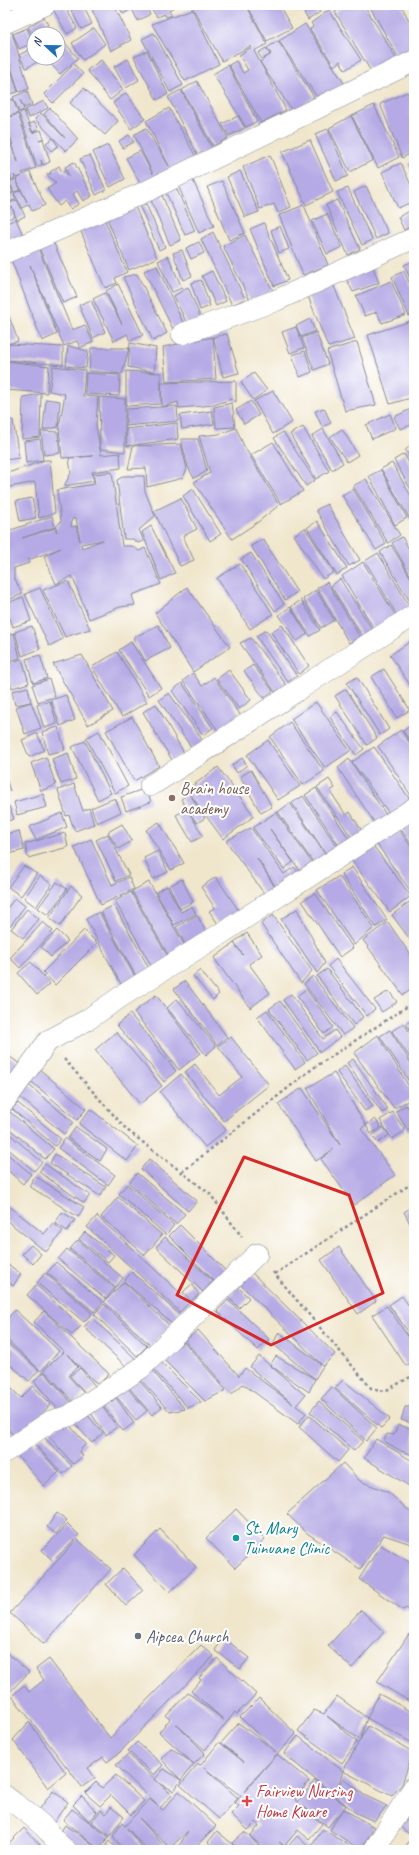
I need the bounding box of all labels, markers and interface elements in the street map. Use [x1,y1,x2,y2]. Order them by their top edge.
north arrow [26,26,66,66]
text: N [29,34,45,48]
place label: Brain house academy [180,778,250,819]
marker: Brain house academy [167,793,177,803]
place label: St. Mary Tuinuane Clinic [244,1518,330,1559]
marker: St. Mary Tuinuane Clinic [231,1533,241,1543]
place label: Aipcea Church [146,1626,229,1647]
marker: Aipcea Church [133,1631,143,1641]
place label: Fairview Nursing Home Kware [256,1781,353,1822]
marker: Fairview Nursing Home Kware [241,1795,253,1807]

